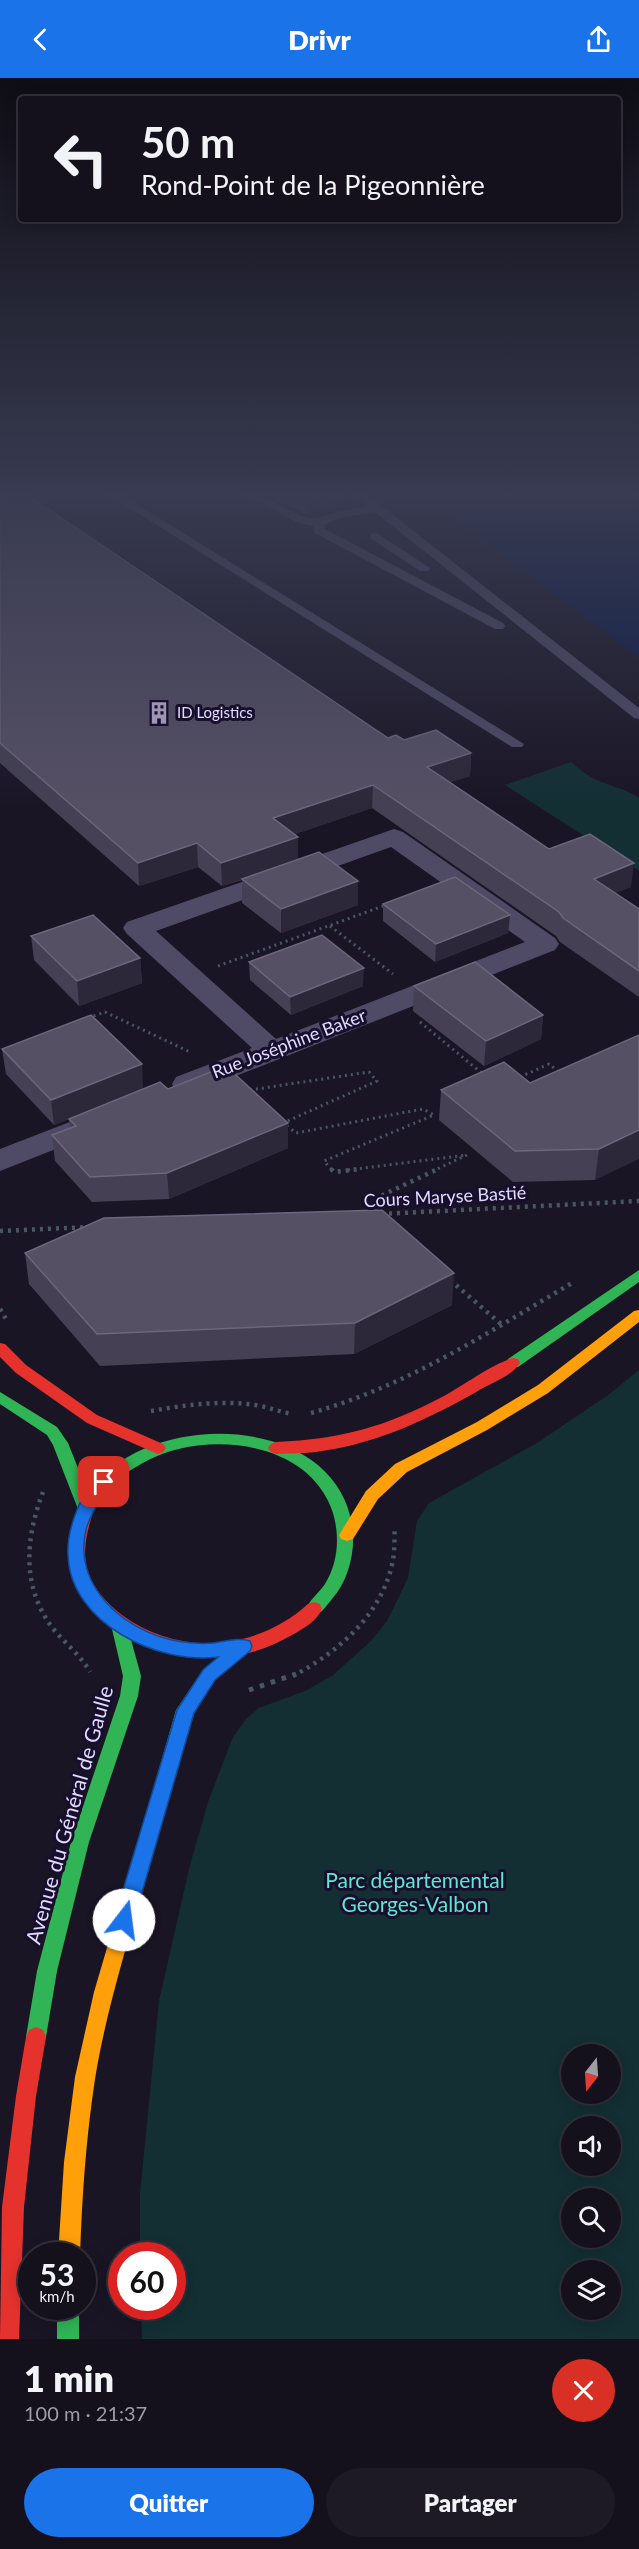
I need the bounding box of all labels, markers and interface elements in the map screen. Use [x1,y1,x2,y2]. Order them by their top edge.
icon: back [24,23,57,56]
text: Drivr [288,23,351,56]
icon: share [582,23,615,56]
text: 50 m [141,117,235,167]
icon: left [42,120,120,198]
text: Rond-Point de la Pigeonnière [141,168,485,201]
building icon: ID Logistics [146,700,172,726]
place label: ID Logistics [177,703,253,721]
street label: Rue Joséphine Baker [209,1003,369,1083]
street label: Cours Maryse Bastié [363,1181,527,1211]
pin [78,1456,129,1507]
icon: arrive [87,1465,120,1498]
street label: Avenue du Général de Gaulle [20,1682,117,1947]
park label: Parc départemental Georges-Valbon [325,1867,505,1916]
position arrow [92,1888,156,1952]
north arrow [561,2044,621,2104]
map controls [561,2044,621,2320]
button: sound [561,2116,621,2176]
button: search [561,2188,621,2248]
speed limit sign: 60 [108,2242,186,2320]
text: 53 [40,2256,74,2292]
button: layers [561,2260,621,2320]
text: km/h [39,2287,75,2305]
text: 1 min [24,2356,114,2400]
button: close [552,2359,615,2422]
text: 100 m · 21:37 [24,2401,147,2425]
button: Quitter [24,2468,314,2537]
button: Partager [326,2468,615,2537]

